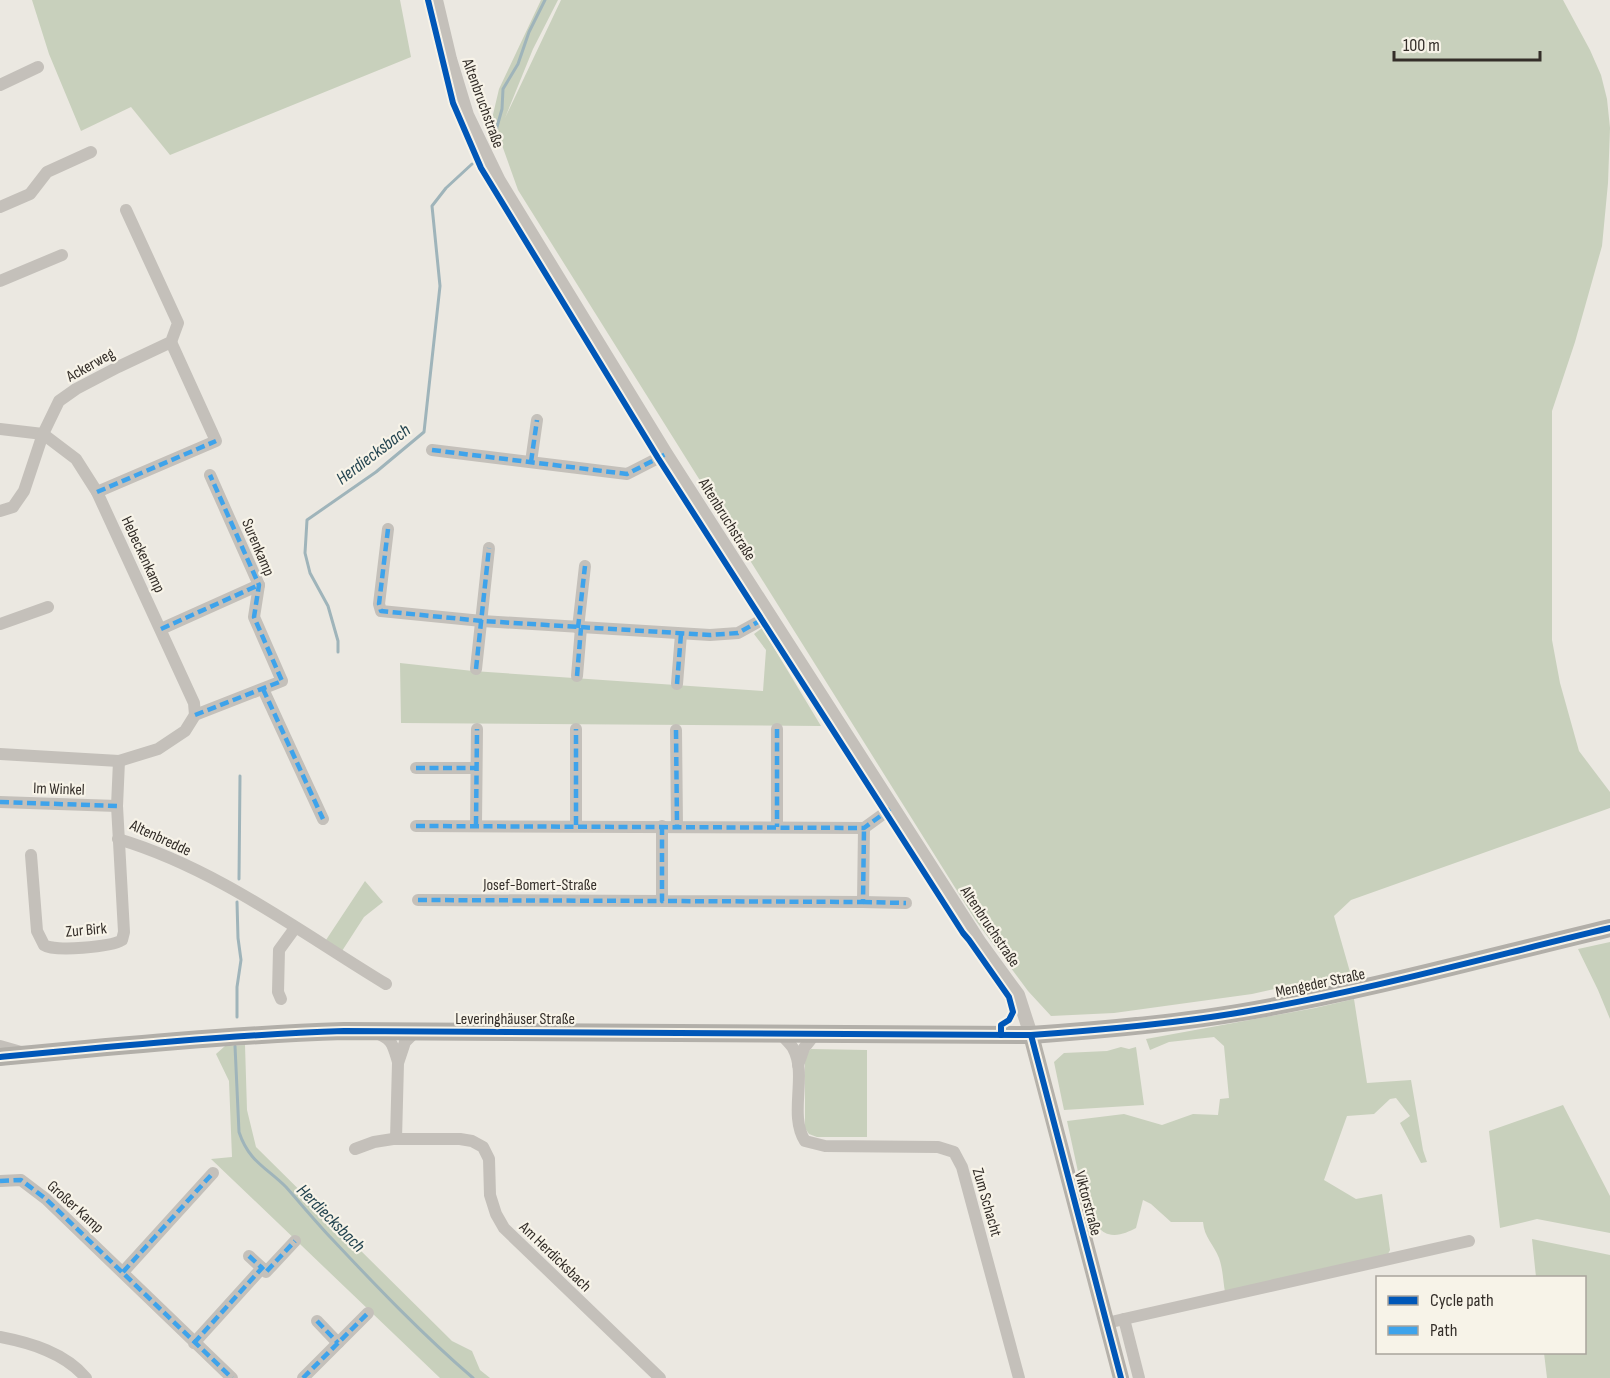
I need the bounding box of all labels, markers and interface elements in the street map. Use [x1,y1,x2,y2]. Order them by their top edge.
scale bar [1394,24,1540,62]
text: 100 m [1403,35,1440,56]
street label: Altenbruchstraße [457,55,508,151]
street label: Ackerweg [62,344,118,387]
water label: Herdiecksbach [332,419,415,489]
street label: Altenbruchstraße [693,474,760,564]
street label: Hebeckenkamp [117,513,169,596]
street label: Surenkamp [237,516,278,579]
street label: Im Winkel [33,779,85,800]
street label: Altenbredde [126,816,194,861]
street label: Josef-Bomert-Straße [482,876,597,895]
street label: Altenbruchstraße [955,882,1024,971]
street label: Zur Birk [65,919,107,942]
street label: Mengeder Straße [1274,965,1367,1002]
street label: Leveringhäuser Straße [455,1010,575,1029]
street label: Zum Schacht [968,1166,1005,1239]
street label: Viktorstraße [1070,1169,1105,1238]
street label: Großer Kamp [43,1177,107,1237]
water label: Herdiecksbach [292,1180,369,1257]
street label: Am Herdicksbach [514,1217,595,1296]
legend [1376,1276,1586,1354]
text: Cycle path [1430,1290,1494,1311]
text: Path [1430,1320,1458,1341]

